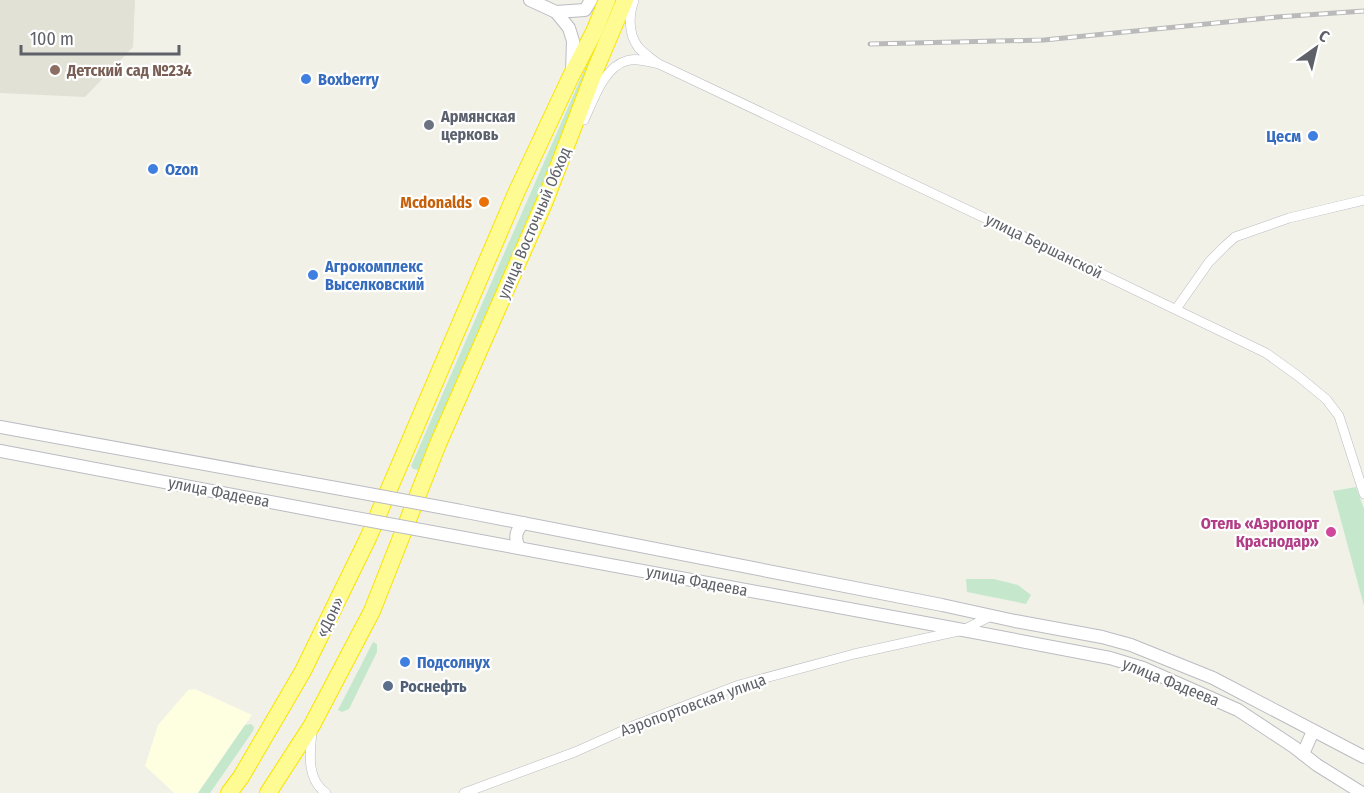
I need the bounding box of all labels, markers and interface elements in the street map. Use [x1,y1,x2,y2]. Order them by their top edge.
scale bar [21,18,178,56]
north arrow [1286,18,1346,78]
text: С [1315,26,1333,47]
text: 100 m [30,28,74,50]
place label: Детский сад №234 [66,61,192,80]
marker: Детский сад №234 [48,63,62,77]
place label: Boxberry [318,70,379,89]
marker: Boxberry [299,72,313,86]
place label: Армянская церковь [440,107,516,144]
marker: Армянская церковь [422,118,436,132]
place label: Цесм [1266,127,1301,146]
marker: Цесм [1306,129,1320,143]
street label: улица Восточный Обход [493,144,575,302]
place label: Ozon [165,160,198,179]
marker: Ozon [146,162,160,176]
place label: Mcdonalds [400,193,472,212]
marker: Mcdonalds [477,195,491,209]
street label: улица Бершанской [982,209,1106,283]
place label: Агрокомплекс Выселковский [324,257,424,294]
marker: Агрокомплекс Выселковский [306,268,320,282]
street label: улица Фадеева [167,473,271,511]
place label: Отель «Аэропорт Краснодар» [1201,514,1319,551]
marker: Отель «Аэропорт Краснодар» [1324,525,1338,539]
street label: улица Фадеева [645,562,749,600]
street label: «Дон» [312,594,348,640]
place label: Подсолнух [417,653,490,672]
street label: улица Фадеева [1120,654,1222,710]
marker: Подсолнух [398,655,412,669]
street label: Аэропортовская улица [618,670,769,740]
place label: Роснефть [400,677,467,696]
marker: Роснефть [381,679,395,693]

